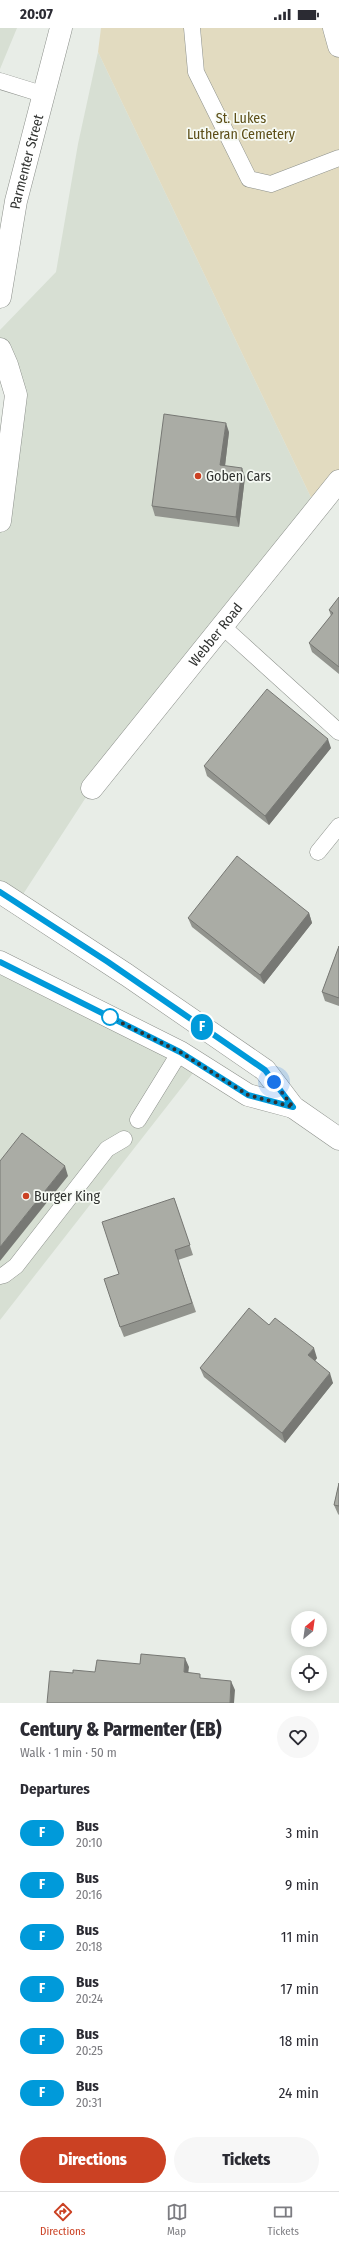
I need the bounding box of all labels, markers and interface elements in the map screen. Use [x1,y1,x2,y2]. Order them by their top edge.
text: 20:07 [20,5,53,23]
park label: St. Lukes Lutheran Cemetery [187,110,296,143]
street label: Parmenter Street [7,112,47,210]
place label: Goben Cars [206,468,271,485]
marker: Goben Cars [193,471,203,481]
street label: Webber Road [185,600,246,670]
unlabelled marker [101,1008,119,1026]
line badge: F [189,1014,215,1040]
text: F [199,1018,205,1035]
your location [264,1072,284,1092]
place label: Burger King [34,1188,100,1205]
marker: Burger King [21,1191,31,1201]
north arrow [291,1611,327,1647]
map controls [291,1611,327,1691]
button: locate [291,1655,327,1691]
button: heart [277,1716,319,1758]
text: Century & Parmenter (EB) [20,1718,221,1741]
text: Walk · 1 min · 50 m [20,1745,117,1760]
text: Departures [20,1780,90,1798]
text: Bus [76,1817,99,1835]
text: F [39,1824,45,1841]
text: 3 min [285,1824,319,1842]
text: 20:10 [76,1835,103,1850]
text: Bus [76,1869,99,1887]
text: F [39,1876,45,1893]
text: 9 min [285,1876,319,1894]
text: 20:16 [76,1887,102,1902]
text: Bus [76,1921,99,1939]
text: F [39,1928,45,1945]
text: 11 min [281,1928,319,1946]
text: 20:18 [76,1939,102,1954]
text: Bus [76,1973,99,1991]
text: F [39,1980,45,1997]
text: 17 min [280,1980,319,1998]
text: 20:24 [76,1991,103,2006]
text: Bus [76,2025,99,2043]
text: F [39,2032,45,2049]
text: 18 min [279,2032,319,2050]
text: 20:25 [76,2043,103,2058]
text: Bus [76,2077,99,2095]
text: F [39,2084,45,2101]
text: 24 min [279,2084,319,2102]
text: 20:31 [76,2095,102,2110]
button: Directions [20,2137,166,2183]
button: Tickets [174,2137,319,2183]
tab: Directions [40,2201,86,2238]
tab: Map [166,2201,188,2238]
tab: Tickets [268,2201,299,2238]

